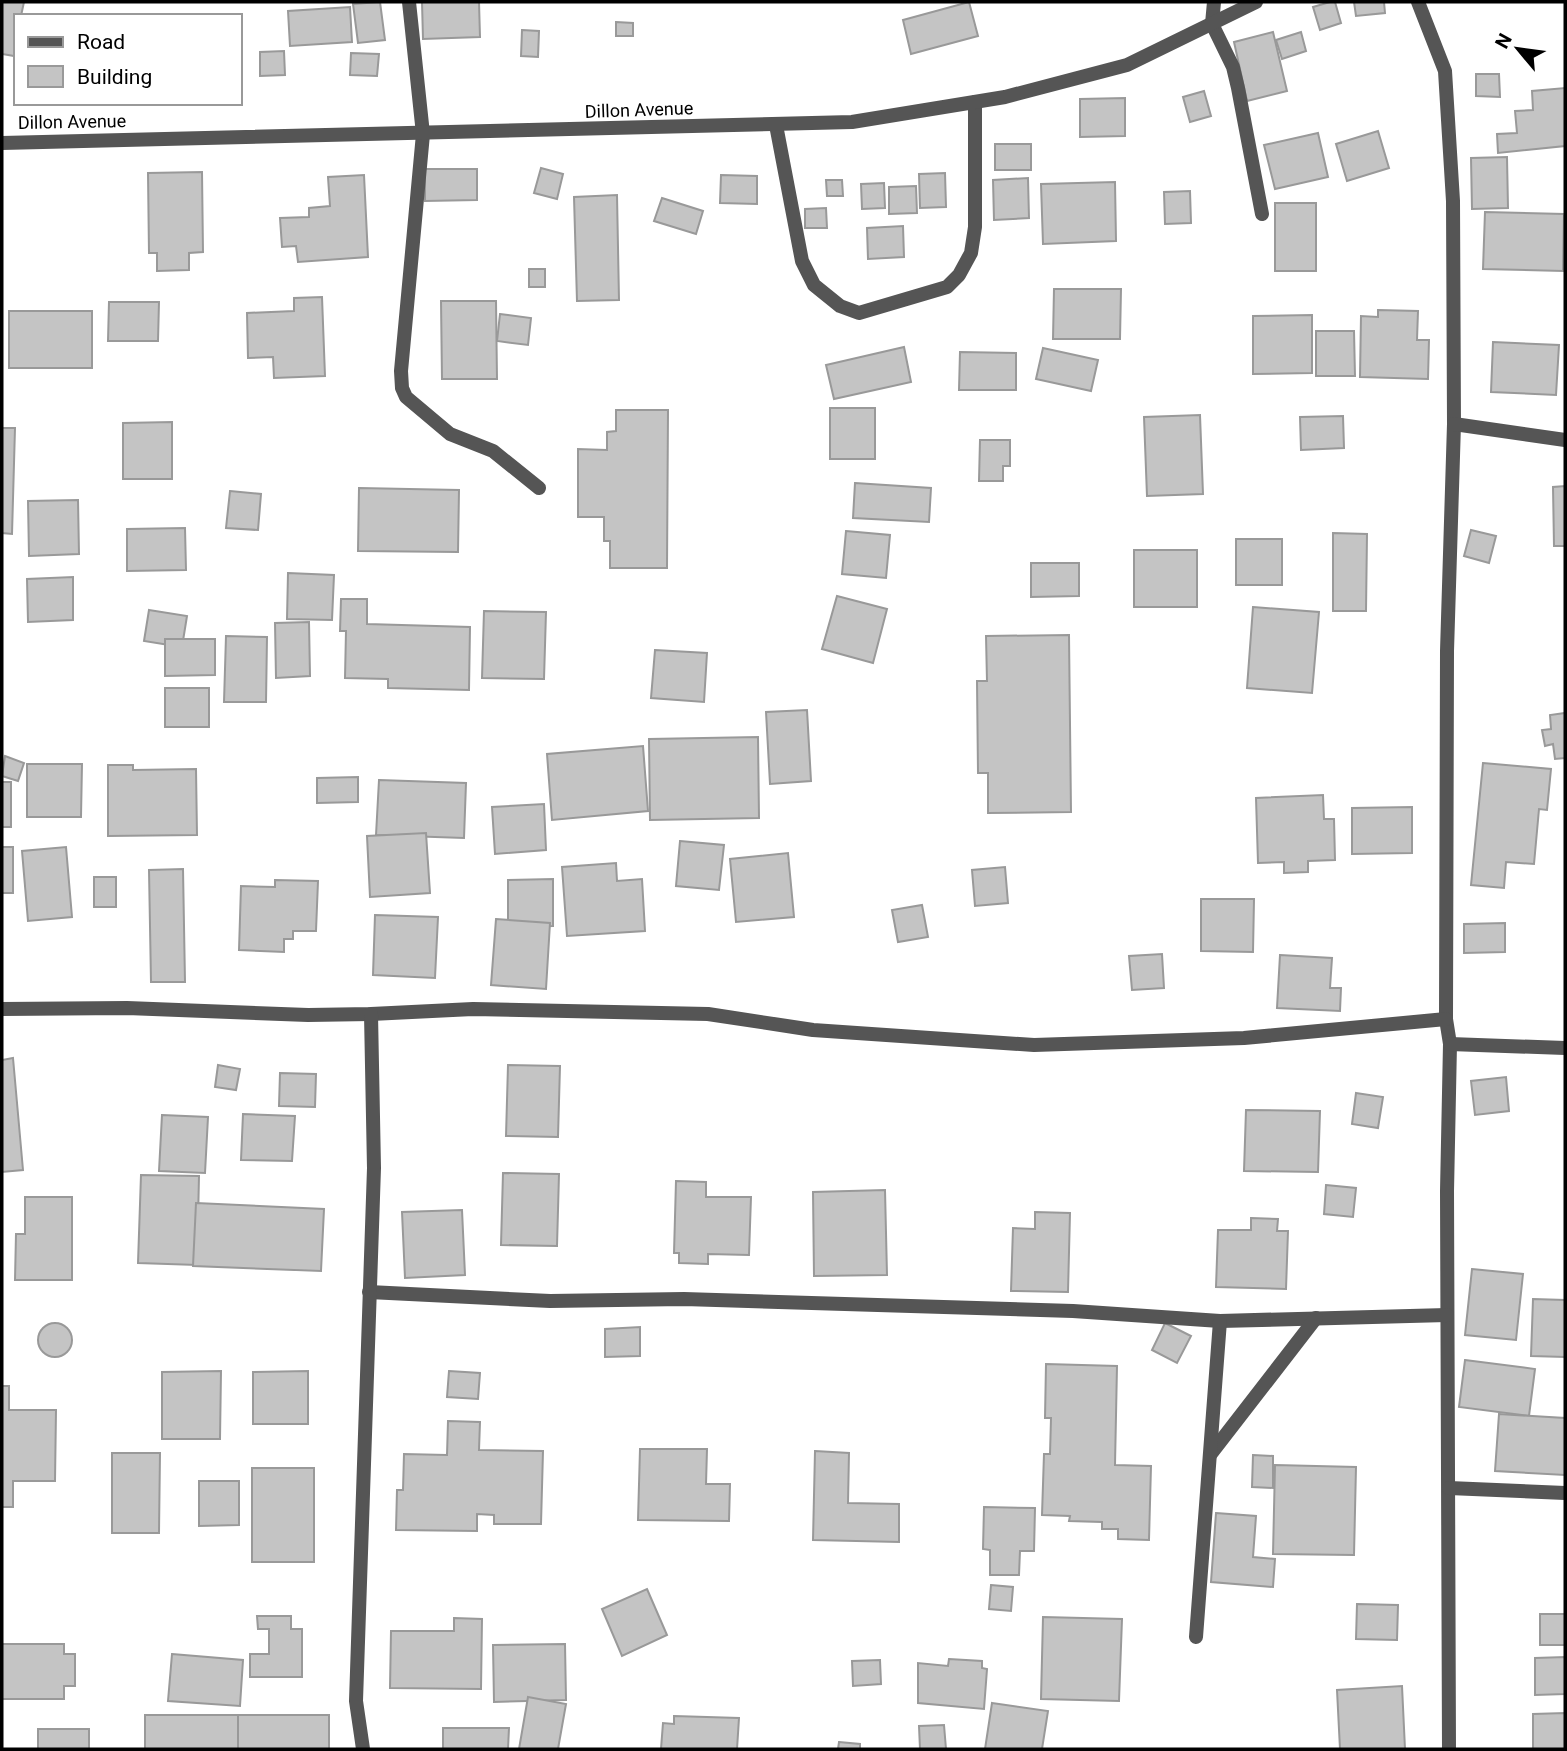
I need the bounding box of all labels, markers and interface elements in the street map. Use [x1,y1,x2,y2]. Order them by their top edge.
legend [14,14,242,105]
north arrow [1483,14,1553,84]
text: Road [77,30,125,54]
text: N [1490,30,1517,52]
text: Building [77,65,152,89]
street label: Dillon Avenue [584,97,694,122]
street label: Dillon Avenue [18,110,126,133]

